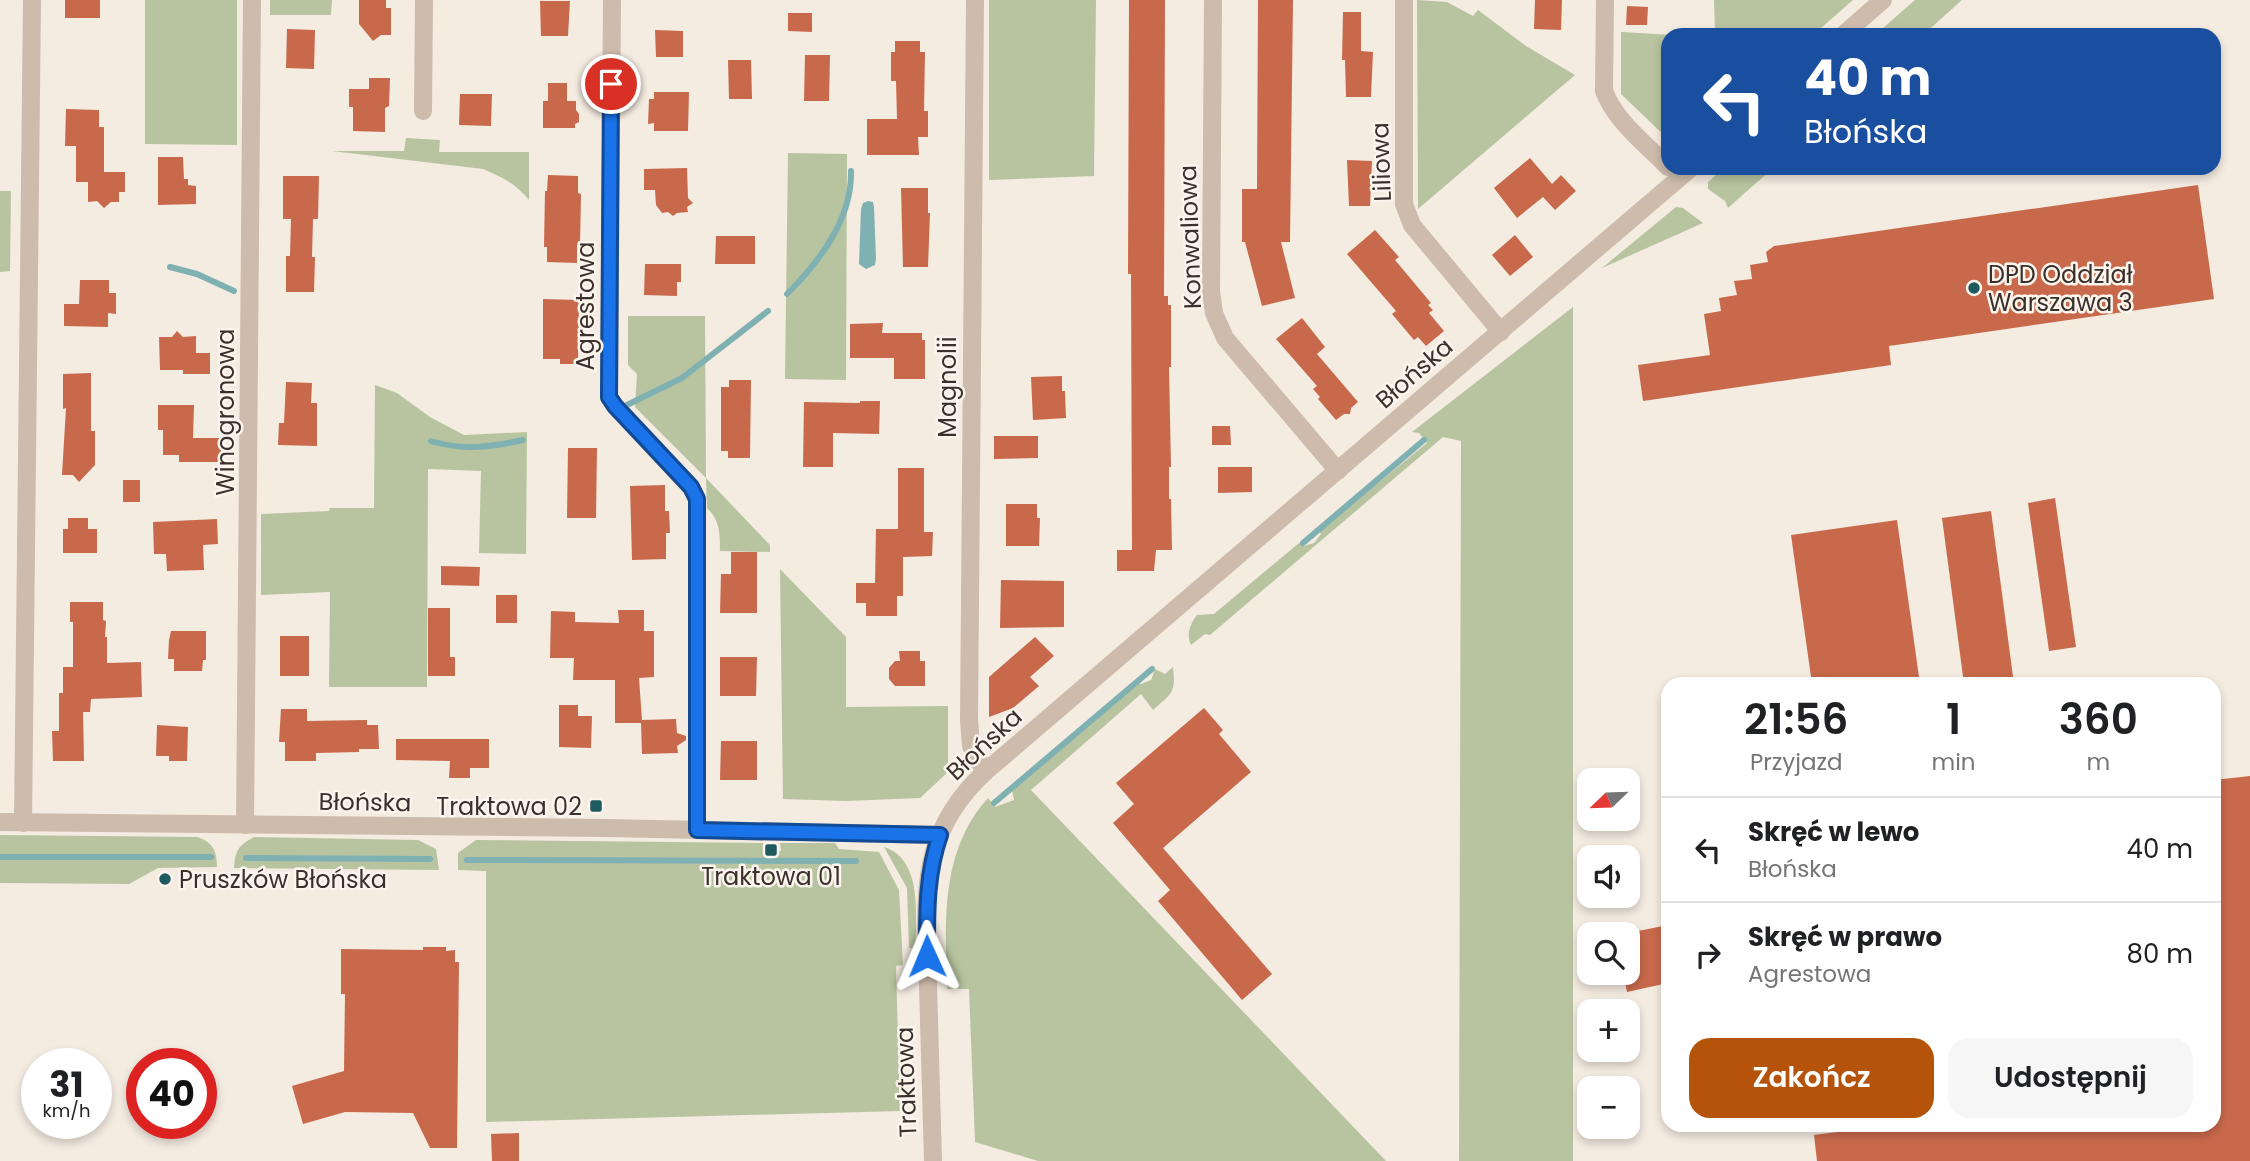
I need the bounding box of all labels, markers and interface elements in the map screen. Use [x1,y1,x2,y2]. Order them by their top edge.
text: 40 m [1804,44,1931,112]
pin [581,54,641,114]
icon: left [1689,56,1780,147]
icon: arrive [592,65,630,103]
text: Błońska [1804,109,1927,154]
street label: Liliowa [1363,122,1399,202]
street label: Konwaliowa [1171,164,1209,310]
street label: Agrestowa [569,242,602,370]
place label: DPD Oddział Warszawa 3 [1988,258,2133,319]
marker: DPD Oddział Warszawa 3 [1966,280,1982,296]
street label: Winogronowa [209,328,242,496]
street label: Błońska [1368,330,1460,416]
street label: Magnolii [931,336,964,438]
text: 21:56 [1744,690,1848,749]
text: 1 [1946,690,1961,749]
text: 360 [2059,690,2138,749]
street label: Błońska [939,700,1029,788]
text: Przyjazd [1750,746,1843,778]
text: min [1932,746,1976,778]
text: m [2086,746,2110,778]
north arrow [1577,768,1640,831]
map controls [1577,768,1640,1139]
street label: Błońska [318,785,412,819]
place label: Traktowa 02 [436,790,582,823]
marker: Traktowa 02 [588,798,604,814]
text: Skręć w lewo [1748,814,1919,850]
icon: left [1689,831,1727,869]
text: 40 m [2127,831,2193,867]
marker: Traktowa 01 [763,842,779,858]
button: sound [1577,845,1640,908]
text: Błońska [1748,853,1837,885]
place label: Traktowa 01 [701,860,841,893]
place label: Pruszków Błońska [179,863,387,896]
marker: Pruszków Błońska [157,871,173,887]
position arrow [890,919,964,993]
text: Skręć w prawo [1748,919,1942,955]
button: search [1577,922,1640,985]
icon: right [1689,936,1727,974]
text: 80 m [2127,936,2193,972]
text: Agrestowa [1748,958,1871,990]
button: + [1577,999,1640,1062]
street label: Traktowa [888,1026,924,1138]
button: Zakończ [1689,1038,1934,1118]
button: Udostępnij [1948,1038,2193,1118]
speed limit sign: 40 [126,1048,217,1139]
text: 31 [49,1060,84,1109]
button: − [1577,1076,1640,1139]
text: km/h [43,1098,90,1123]

